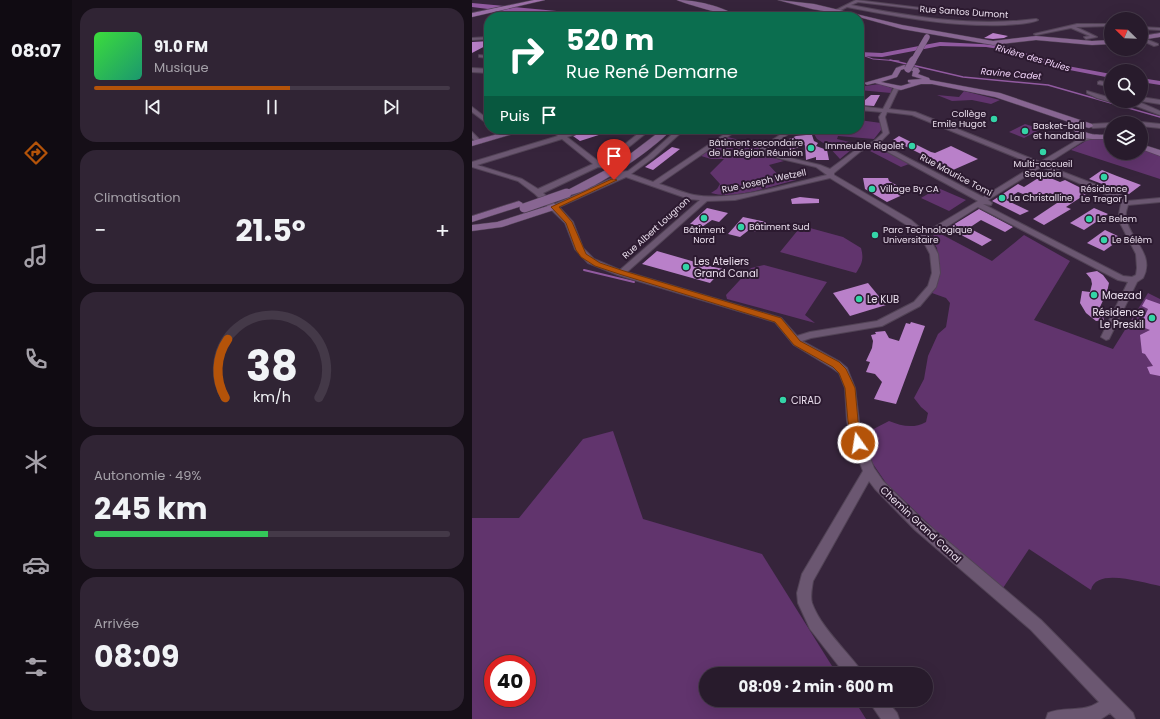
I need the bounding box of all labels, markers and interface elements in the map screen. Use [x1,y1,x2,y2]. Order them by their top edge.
street label: Rue Santos Dumont [919,3,1009,21]
north arrow [1104,12,1148,56]
map controls [1104,12,1148,160]
text: 520 m [566,21,654,60]
icon: right [500,28,552,80]
text: 91.0 FM [154,36,208,57]
text: 08:07 [11,38,61,63]
water label: Rivière des Pluies [994,42,1072,74]
text: Musique [154,58,209,77]
text: Rue René Demarne [566,59,738,84]
button: search [1104,64,1148,108]
water label: Ravine Cadet [980,65,1043,83]
icon: previous [142,96,164,118]
icon: pause [261,96,283,118]
icon: next [380,96,402,118]
icon: arrive [538,104,560,126]
text: Puis [500,105,530,126]
place label: Collège Emile Hugot [933,108,986,130]
marker: Collège Emile Hugot [989,114,999,124]
button: layers [1104,116,1148,160]
place label: Basket-ball et handball [1033,120,1085,142]
marker: Basket-ball et handball [1020,126,1030,136]
place label: Bâtiment secondaire de la Région Réunion [709,137,803,159]
icon: directions [22,139,50,167]
pin [597,139,631,180]
place label: Immeuble Rigolet [825,140,904,152]
marker: Immeuble Rigolet [907,141,917,151]
marker: Bâtiment secondaire de la Région Réunion [806,143,816,153]
icon: arrive [603,145,625,167]
marker: Multi-accueil Sequoia [1038,147,1048,157]
street label: Rue Maurice Tomi [918,151,994,199]
place label: Multi-accueil Sequoia [1014,158,1072,180]
street label: Rue Joseph Wetzell [721,166,807,196]
marker: Résidence Le Tregor 1 [1099,172,1109,182]
place label: Village By CA [880,183,939,195]
place label: Résidence Le Tregor 1 [1081,183,1128,205]
marker: Village By CA [867,184,877,194]
text: Climatisation [94,188,181,207]
place label: La Christalline [1010,192,1073,204]
marker: La Christalline [997,193,1007,203]
street label: Rue Albert Lougnon [620,194,693,262]
text: 21.5° [235,209,306,252]
marker: Bâtiment Nord [699,213,709,223]
place label: Le Belem [1097,213,1137,225]
marker: Le Belem [1084,214,1094,224]
text: − [94,215,106,246]
text: + [435,215,450,246]
place label: Bâtiment Sud [749,221,810,233]
marker: Bâtiment Sud [736,222,746,232]
place label: Bâtiment Nord [684,224,724,246]
place label: Parc Technologique Universitaire [883,224,973,246]
marker: Parc Technologique Universitaire [870,230,880,240]
place label: Le Bélèm [1112,234,1152,246]
marker: Le Bélèm [1099,235,1109,245]
icon: music [22,242,50,270]
place label: Les Ateliers Grand Canal [694,254,758,281]
marker: Les Ateliers Grand Canal [681,262,691,272]
place label: Maezad [1102,288,1142,303]
marker: Maezad [1089,290,1099,300]
place label: Le KUB [867,292,899,307]
marker: Le KUB [854,294,864,304]
place label: Résidence Le Preskil [1092,305,1144,332]
marker: Résidence Le Preskil [1147,313,1157,323]
text: 38 [246,336,298,395]
icon: phone [22,345,50,373]
text: km/h [253,386,291,406]
place label: CIRAD [791,393,821,408]
marker: CIRAD [778,395,788,405]
position arrow [837,422,879,464]
icon: climate [22,448,50,476]
text: Autonomie · 49% [94,466,201,485]
street label: Chemin Grand Canal [877,483,965,566]
text: 245 km [94,487,208,530]
icon: car [22,551,50,579]
text: Arrivée [94,614,139,633]
text: 08:09 [94,635,180,678]
icon: filters [22,653,50,681]
speed limit sign: 40 [484,655,536,707]
text: 08:09 · 2 min · 600 m [739,676,893,697]

